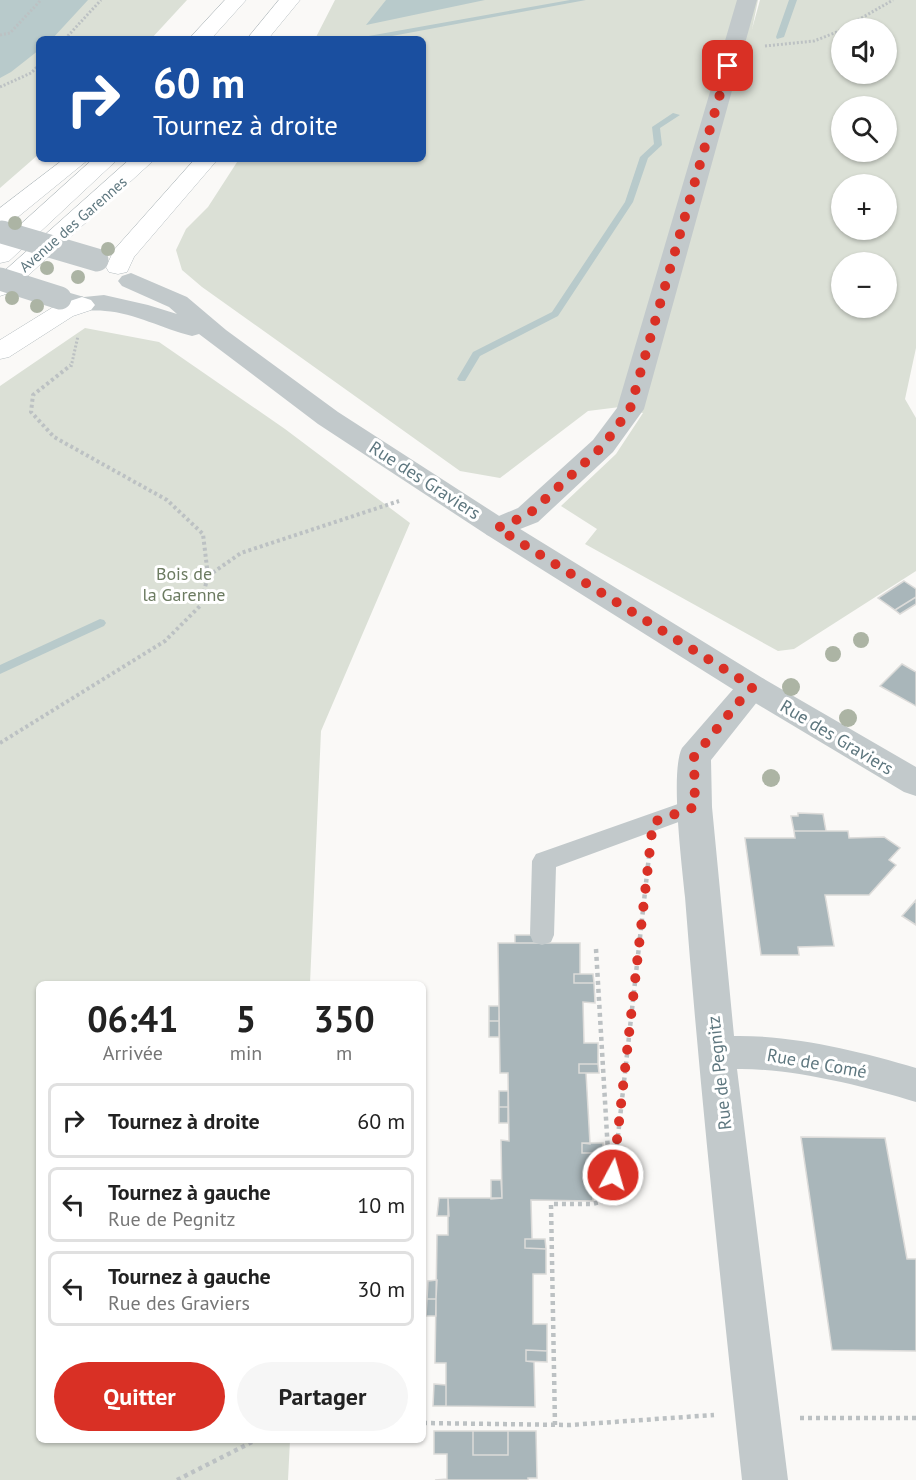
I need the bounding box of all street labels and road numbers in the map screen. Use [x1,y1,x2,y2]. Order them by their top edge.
street label: Avenue des Garennes [15,172,131,276]
street label: Rue des Graviers [365,436,485,524]
street label: Rue des Graviers [776,694,898,780]
street label: Rue de Pegnitz [702,1015,736,1131]
street label: Rue de Comé [765,1043,869,1083]

